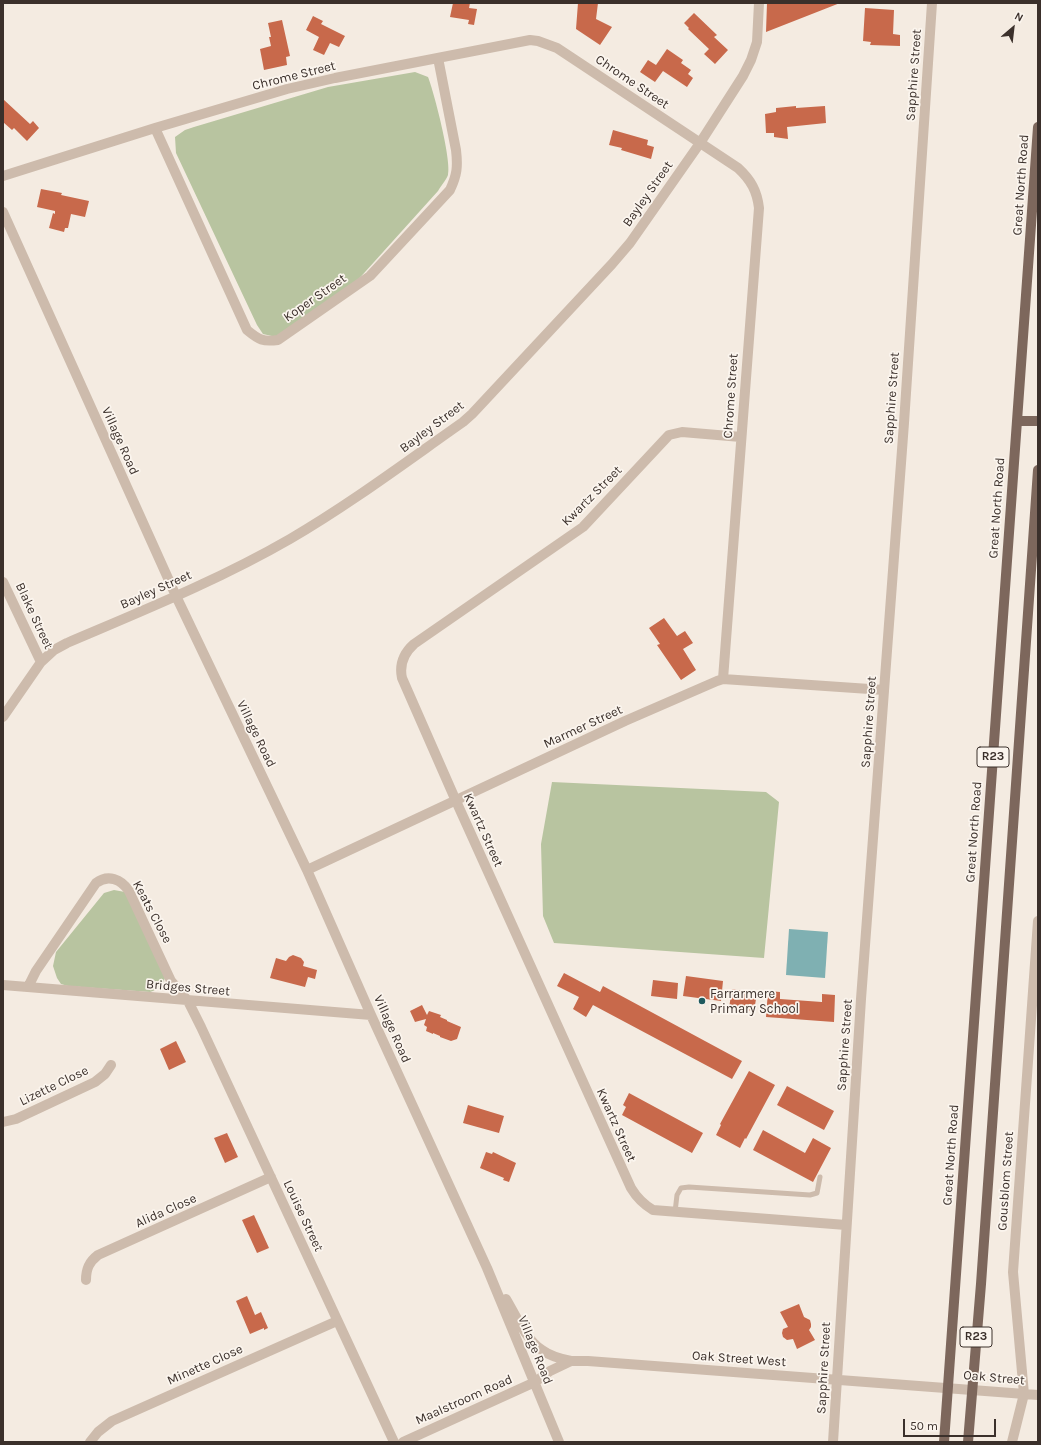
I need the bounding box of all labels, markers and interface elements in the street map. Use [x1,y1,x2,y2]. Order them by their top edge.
north arrow [993,8,1033,48]
text: N [1012,9,1025,25]
street label: Sapphire Street [903,29,925,121]
street label: Chrome Street [592,52,672,112]
street label: Chrome Street [251,58,337,94]
street label: Great North Road [1010,134,1032,236]
street label: Bayley Street [620,158,676,230]
street label: Koper Street [281,271,349,325]
street label: Sapphire Street [881,352,903,444]
street label: Chrome Street [720,353,742,439]
street label: Bayley Street [397,398,467,456]
street label: Village Road [98,405,142,477]
street label: Great North Road [986,457,1008,559]
street label: Kwartz Street [559,463,625,529]
street label: Bayley Street [118,567,194,613]
street label: Blake Street [12,580,56,652]
street label: Sapphire Street [858,676,880,768]
street label: Village Road [233,698,279,770]
street label: Marmer Street [541,702,625,752]
road number: R23 [977,747,1009,767]
street label: Great North Road [963,781,985,883]
street label: Kwartz Street [460,791,506,869]
street label: Keats Close [129,878,175,946]
street label: Bridges Street [145,977,231,999]
place label: Farrarmere Primary School [710,986,799,1017]
street label: Village Road [370,993,414,1065]
marker: Farrarmere Primary School [697,996,707,1006]
street label: Sapphire Street [834,999,856,1091]
street label: Lizette Close [17,1063,91,1109]
street label: Kwartz Street [593,1086,639,1164]
street label: Great North Road [940,1104,962,1206]
street label: Gousblom Street [995,1131,1017,1231]
street label: Louise Street [280,1178,326,1254]
street label: Alida Close [133,1191,199,1231]
street label: Village Road [514,1313,556,1387]
street label: Sapphire Street [814,1322,834,1414]
road number: R23 [960,1327,992,1347]
street label: Minette Close [165,1341,245,1389]
street label: Oak Street West [691,1348,787,1370]
street label: Oak Street [963,1368,1025,1388]
street label: Maalstroom Road [413,1372,515,1428]
scale bar [905,1411,998,1437]
text: 50 m [910,1419,938,1433]

